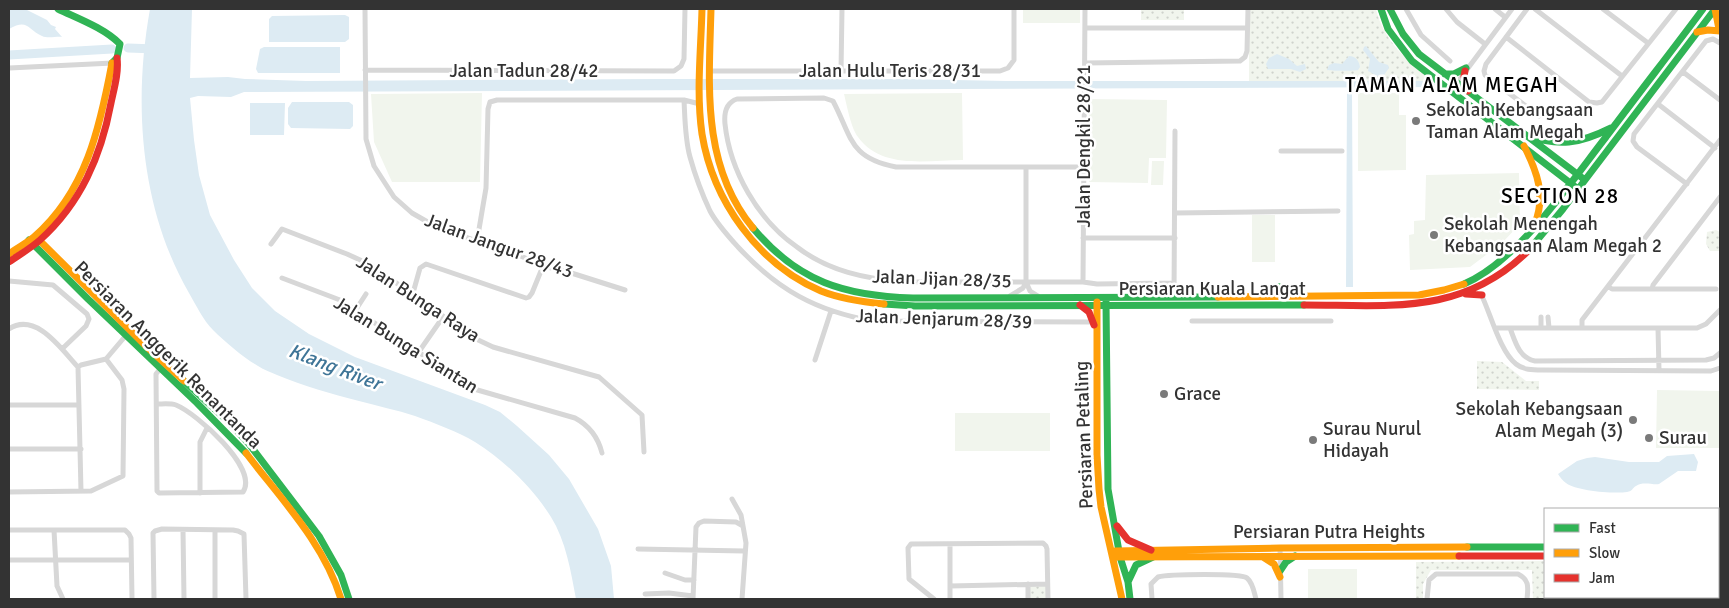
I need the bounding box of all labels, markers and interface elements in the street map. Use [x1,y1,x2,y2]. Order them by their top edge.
street label: Jalan Tadun 28/42 [449,59,599,83]
street label: Jalan Hulu Teris 28/31 [799,59,981,83]
street label: Jalan Dengkil 28/21 [1072,64,1096,228]
district label: TAMAN ALAM MEGAH [1345,72,1559,98]
place label: Sekolah Kebangsaan Taman Alam Megah [1426,98,1593,144]
marker: Sekolah Kebangsaan Taman Alam Megah [1410,115,1422,127]
district label: SECTION 28 [1501,183,1619,209]
street label: Jalan Jangur 28/43 [422,208,576,284]
place label: Sekolah Menengah Kebangsaan Alam Megah 2 [1444,212,1662,258]
marker: Sekolah Menengah Kebangsaan Alam Megah 2 [1428,229,1440,241]
street label: Jalan Bunga Raya [352,250,484,348]
street label: Persiaran Anggerik Renantanda [69,256,267,454]
street label: Jalan Jijan 28/35 [872,265,1012,293]
street label: Persiaran Kuala Langat [1118,277,1306,301]
street label: Jalan Bunga Siantan [329,291,483,399]
street label: Jalan Jenjarum 28/39 [855,304,1033,334]
water label: Klang River [285,338,387,397]
street label: Persiaran Petaling [1069,361,1099,509]
place label: Grace [1174,382,1221,406]
marker: Grace [1158,388,1170,400]
place label: Sekolah Kebangsaan Alam Megah (3) [1456,397,1623,443]
marker: Sekolah Kebangsaan Alam Megah (3) [1627,414,1639,426]
place label: Surau Nurul Hidayah [1323,417,1421,463]
place label: Surau [1659,426,1707,450]
marker: Surau [1643,432,1655,444]
marker: Surau Nurul Hidayah [1307,434,1319,446]
legend [1544,508,1719,598]
text: Fast [1589,519,1616,537]
street label: Persiaran Putra Heights [1233,520,1425,544]
text: Slow [1589,544,1620,562]
text: Jam [1589,569,1615,587]

